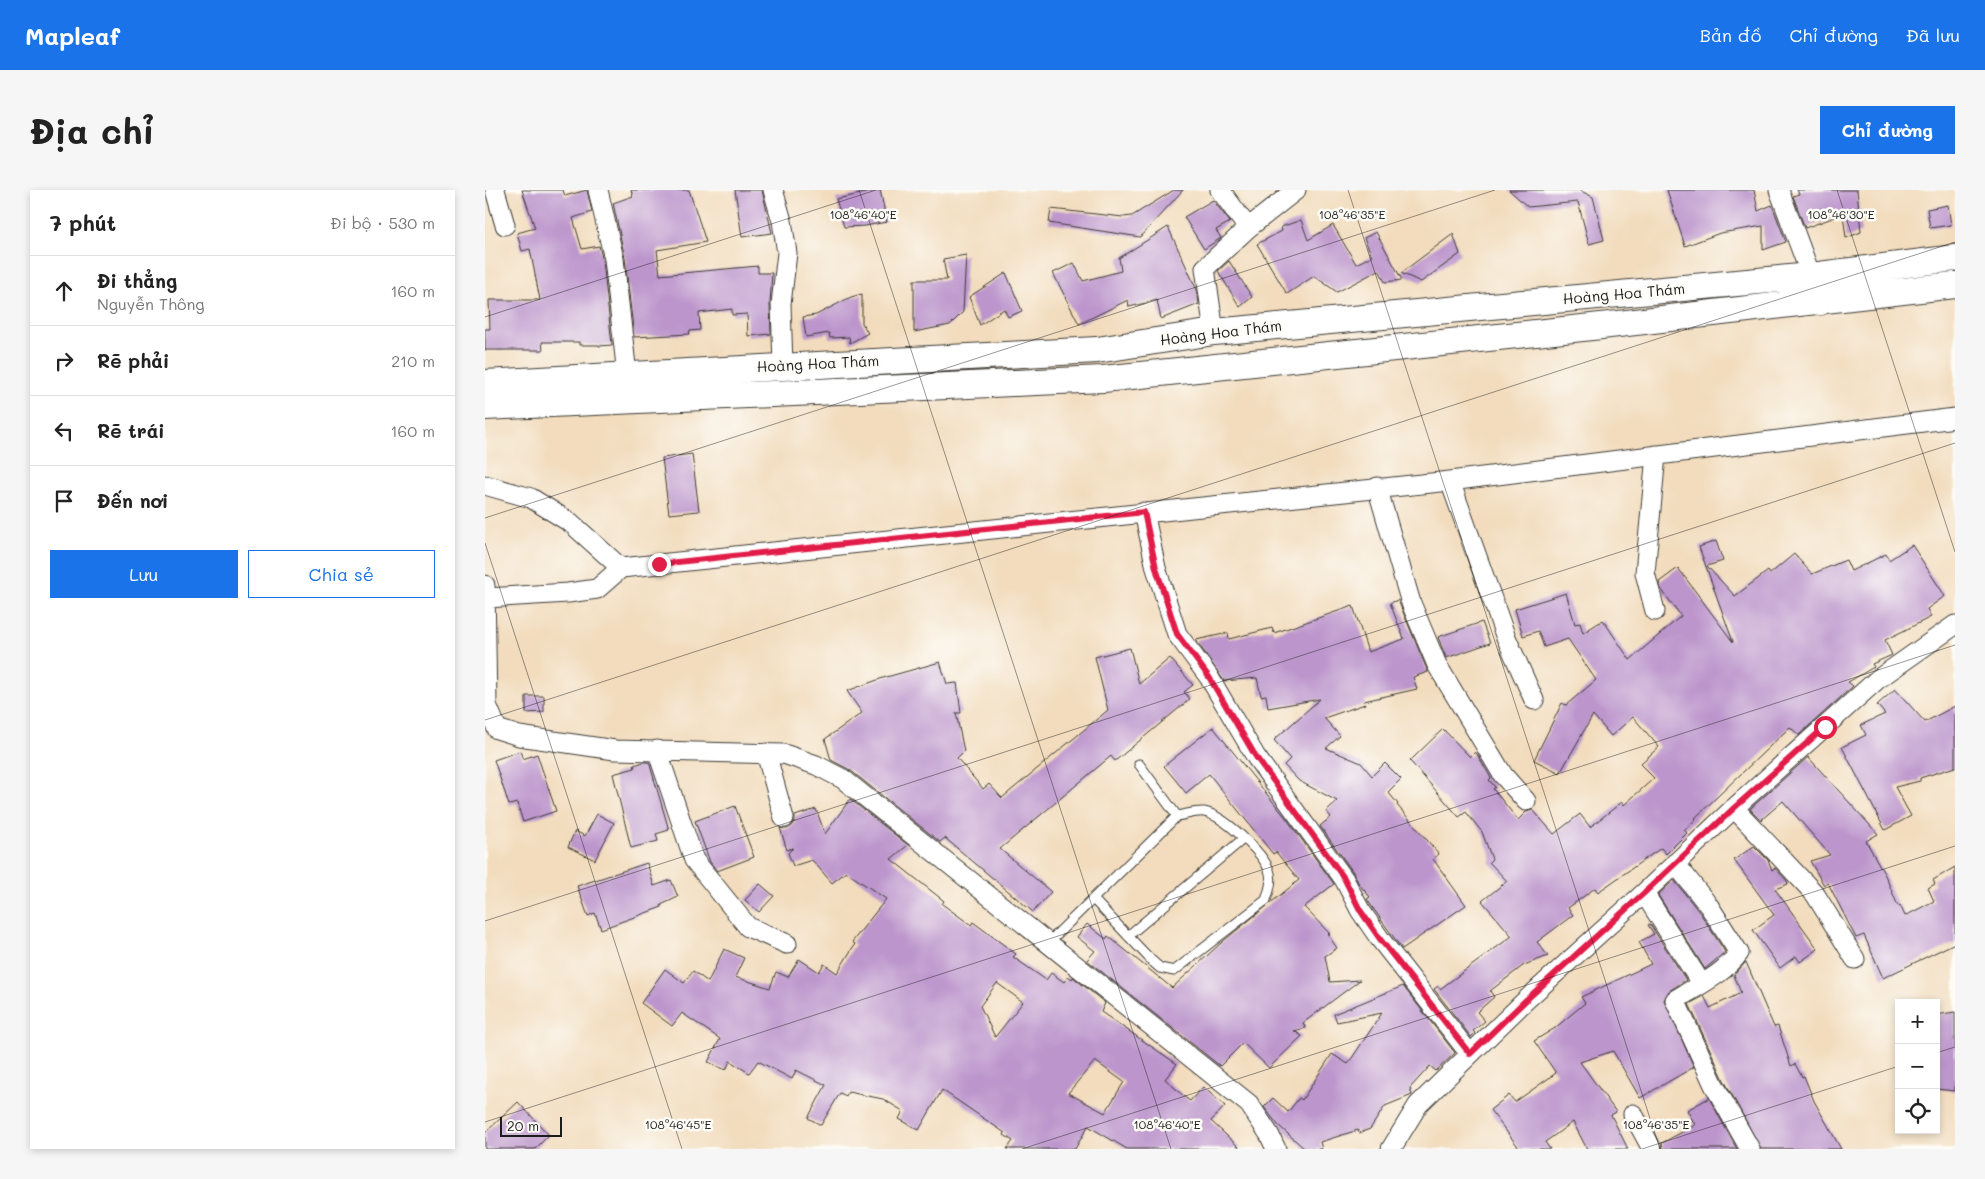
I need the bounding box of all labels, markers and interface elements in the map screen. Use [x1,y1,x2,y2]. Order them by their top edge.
text: Mapleaf [25,20,120,51]
text: Bản đồ [1700,23,1762,47]
text: Chỉ đường [1790,23,1878,47]
text: Đã lưu [1906,23,1960,47]
button: Chỉ đường [1820,106,1955,154]
text: Địa chỉ [30,107,155,153]
text: 108°46'40"E [829,206,897,222]
text: 108°46'35"E [1319,206,1385,222]
text: 108°46'30"E [1807,206,1875,222]
text: 7 phút [50,209,116,236]
text: Đi bộ · 530 m [330,212,435,233]
text: Đi thẳng [97,268,177,293]
icon: ahead [50,277,78,305]
street label: Hoàng Hoa Thám [1562,278,1686,308]
text: 160 m [390,280,435,301]
text: Nguyễn Thông [97,293,205,314]
street label: Hoàng Hoa Thám [1159,315,1283,349]
icon: right [50,347,78,375]
text: Rẽ phải [97,348,169,373]
text: 210 m [391,350,435,371]
street label: Hoàng Hoa Thám [756,350,880,376]
icon: left [50,417,78,445]
text: Rẽ trái [97,418,165,443]
text: 160 m [390,420,435,441]
icon: arrive [50,487,78,515]
text: Đến nơi [97,488,169,513]
button: Lưu [50,550,238,598]
button: Chia sẻ [248,550,435,598]
route end [648,553,671,576]
route start [1814,716,1837,739]
map controls [1895,999,1940,1134]
button: + [1895,999,1940,1044]
button: − [1895,1044,1940,1089]
button: locate [1895,1089,1940,1134]
scale bar [500,1114,563,1137]
text: 20 m [507,1116,539,1135]
text: 108°46'45"E [645,1116,711,1132]
text: 108°46'40"E [1133,1116,1201,1132]
text: 108°46'35"E [1623,1116,1689,1132]

